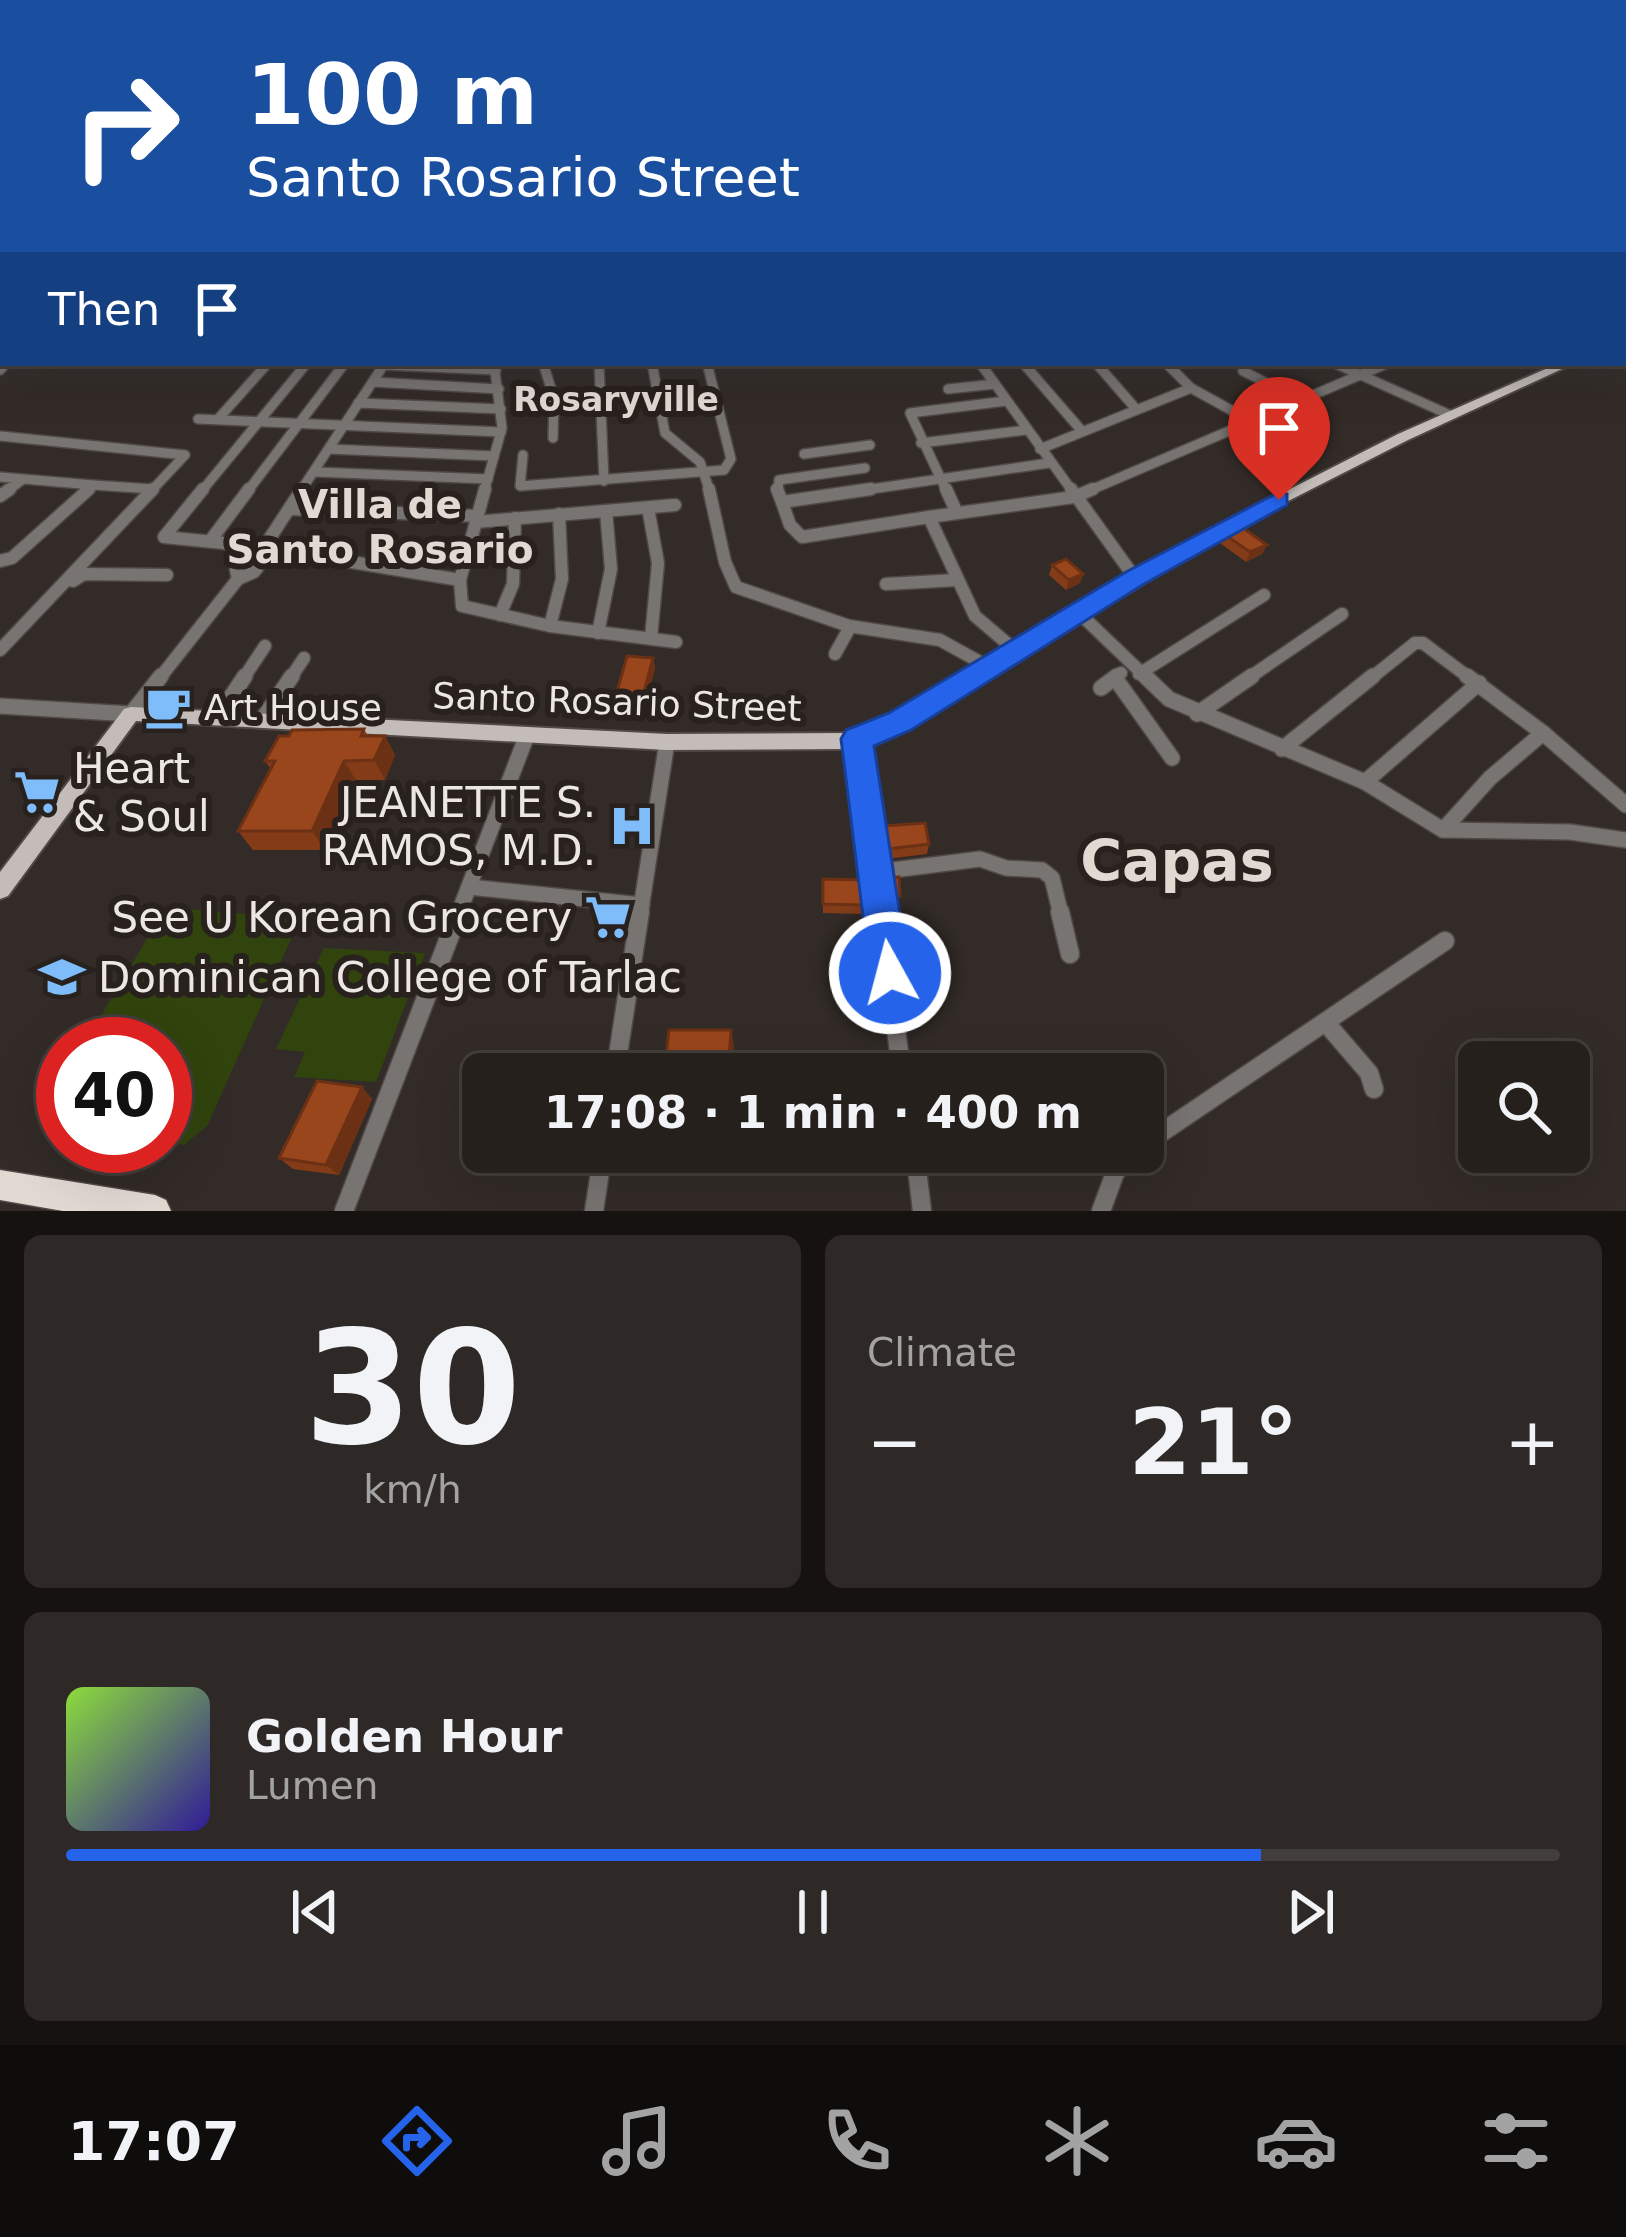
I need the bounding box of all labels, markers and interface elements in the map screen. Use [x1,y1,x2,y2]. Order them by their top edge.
text: 100 m [246,46,538,144]
icon: right [48,48,204,204]
text: Santo Rosario Street [246,146,800,209]
icon: arrive [184,276,250,342]
text: Then [48,283,160,336]
pin [1228,377,1330,500]
district label: Rosaryville [513,380,719,419]
icon: arrive [1246,395,1312,461]
district label: Villa de Santo Rosario [227,482,533,572]
street label: Santo Rosario Street [432,675,802,729]
cafe icon: Art House [143,682,193,732]
place label: Art House [204,687,382,728]
place label: Heart & Soul [73,744,210,841]
supermarket icon: Heart & Soul [12,767,62,817]
place label: JEANETTE S. RAMOS, M.D. [322,778,596,875]
hospital icon: JEANETTE S. RAMOS, M.D. [607,801,657,851]
district label: Capas [1080,828,1274,894]
supermarket icon: See U Korean Grocery [583,892,633,942]
place label: See U Korean Grocery [112,893,572,942]
position arrow [827,910,953,1036]
school or university icon: Dominican College of Tarlac [37,952,87,1002]
place label: Dominican College of Tarlac [98,953,682,1002]
speed limit sign: 40 [36,1017,192,1173]
map controls [1458,1041,1590,1173]
button: search [1458,1041,1590,1173]
text: 17:08 · 1 min · 400 m [544,1086,1082,1139]
text: 30 [304,1298,521,1480]
text: Climate [867,1330,1017,1375]
text: 21° [1128,1390,1299,1495]
text: − [867,1404,922,1481]
text: + [1505,1404,1560,1481]
text: km/h [363,1467,462,1512]
text: Golden Hour [246,1710,563,1763]
text: Lumen [246,1763,378,1808]
icon: previous [282,1879,348,1945]
icon: pause [780,1879,846,1945]
icon: next [1278,1879,1344,1945]
icon: directions [375,2099,459,2183]
icon: music [595,2099,679,2183]
icon: phone [815,2099,899,2183]
icon: climate [1035,2099,1119,2183]
icon: car [1254,2099,1338,2183]
icon: filters [1474,2099,1558,2183]
text: 17:07 [68,2110,240,2173]

